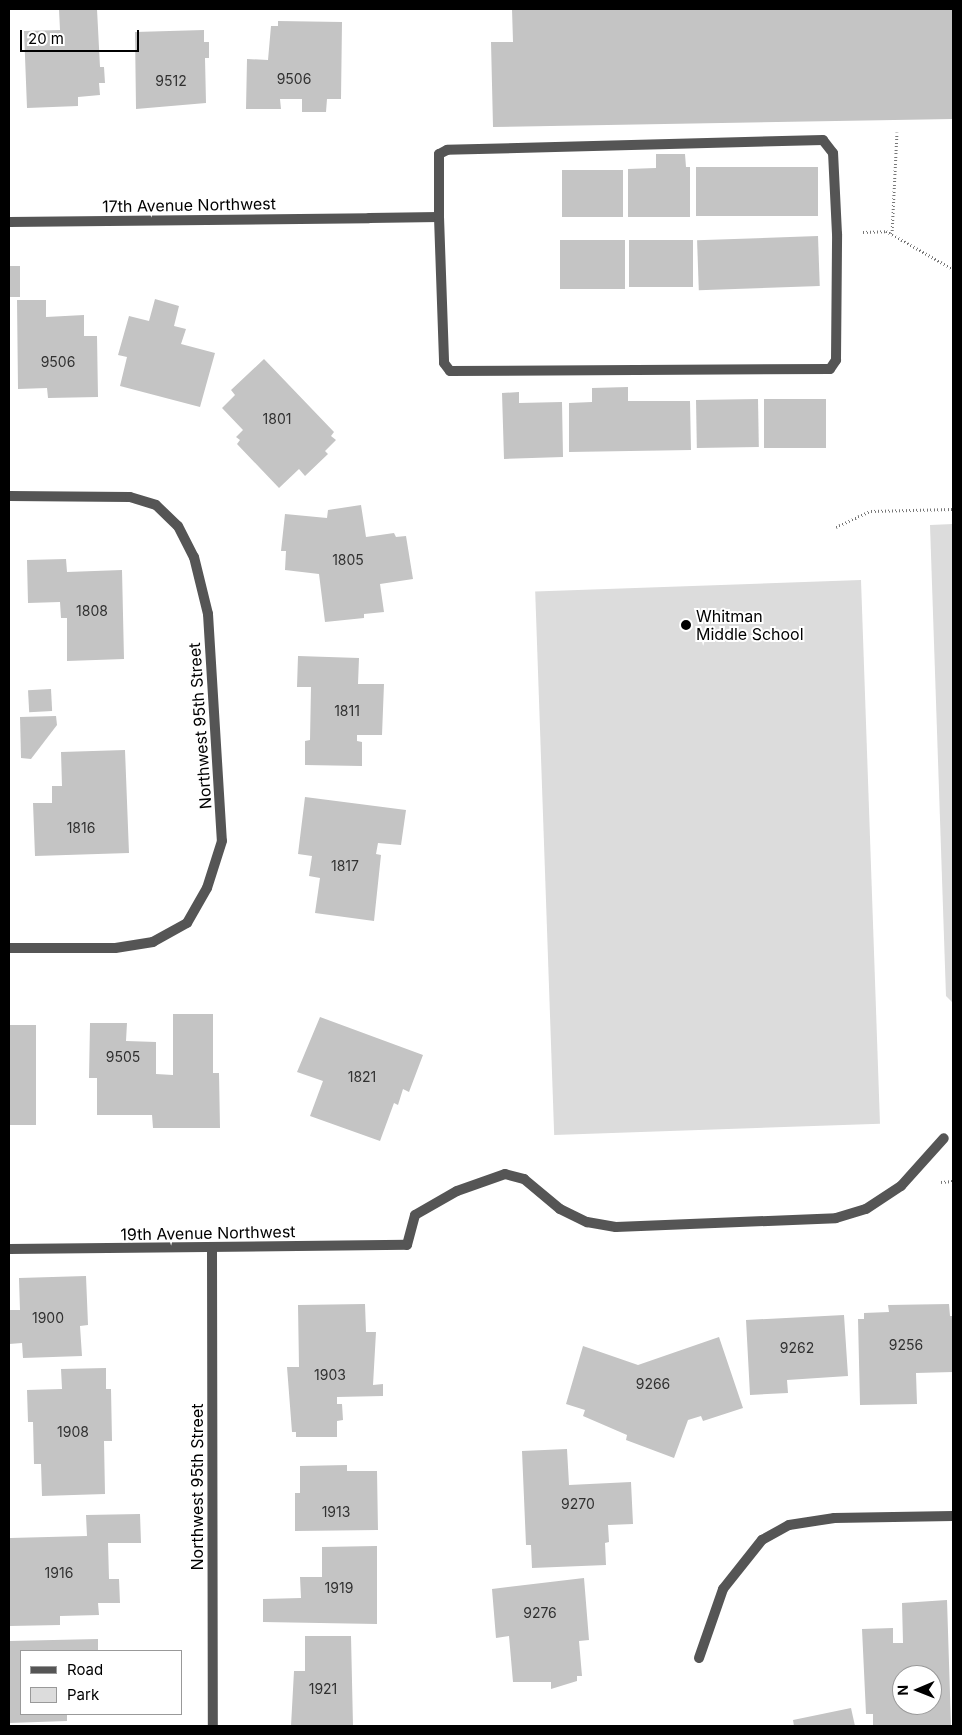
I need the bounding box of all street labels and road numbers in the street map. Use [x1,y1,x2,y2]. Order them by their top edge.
street label: 17th Avenue Northwest [102,194,276,216]
street label: Northwest 95th Street [185,642,215,810]
street label: 19th Avenue Northwest [120,1222,296,1244]
street label: Northwest 95th Street [187,1404,207,1570]

